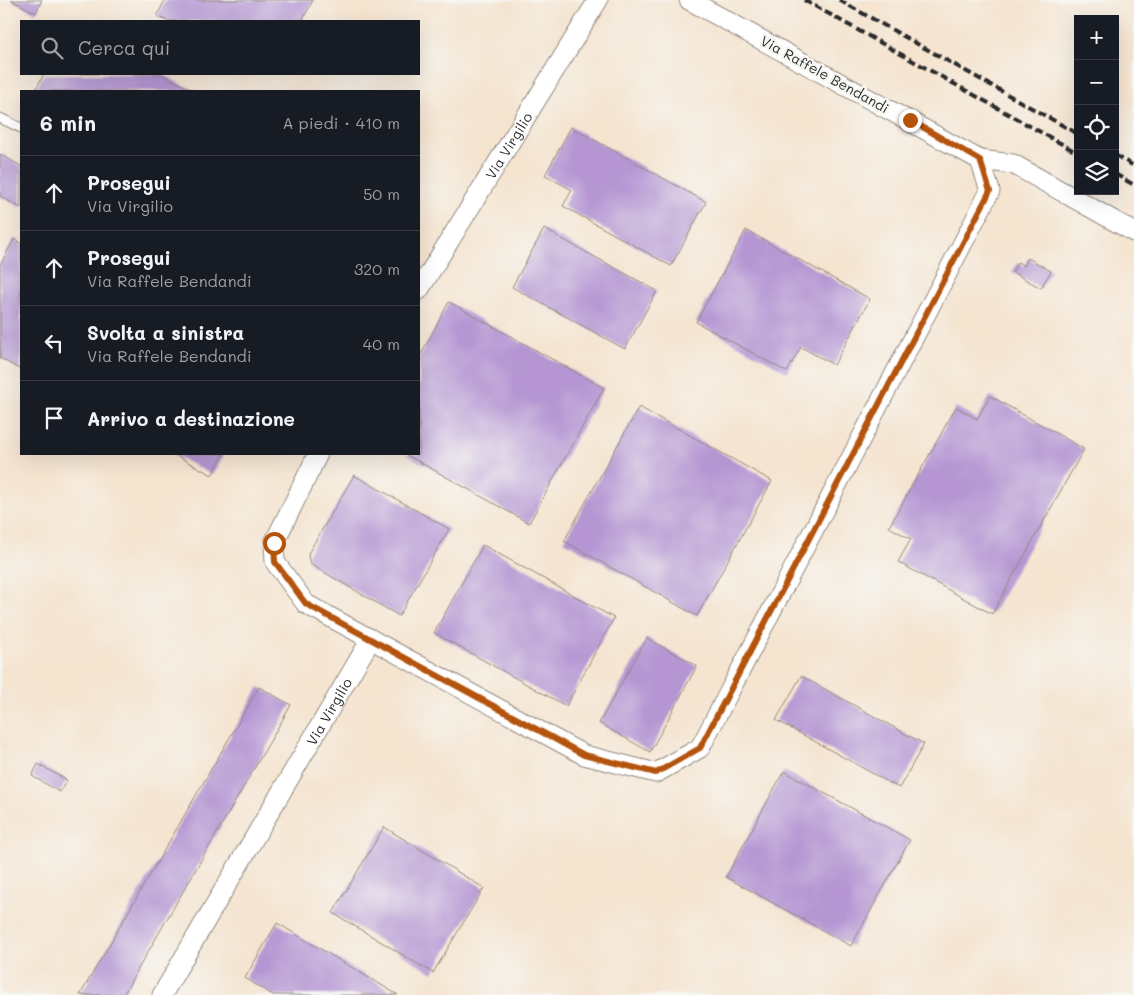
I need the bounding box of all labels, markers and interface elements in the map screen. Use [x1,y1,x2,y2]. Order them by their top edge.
map controls [1074,15,1119,195]
button: + [1074,15,1119,60]
search box [20,20,420,75]
street label: Via Raffele Bendandi [757,31,893,117]
icon: search [38,34,66,62]
text: Cerca qui [78,35,170,60]
button: − [1074,60,1119,105]
button: locate [1074,105,1119,150]
street label: Via Virgilio [480,108,536,182]
text: 6 min [40,109,96,136]
route end [899,109,922,132]
text: A piedi · 410 m [283,112,400,133]
button: layers [1074,150,1119,195]
text: Prosegui [87,170,171,195]
icon: ahead [40,179,68,207]
text: 50 m [363,183,400,204]
text: Via Virgilio [87,195,173,216]
text: Prosegui [87,245,171,270]
icon: ahead [40,254,68,282]
text: 320 m [354,258,400,279]
text: Via Raffele Bendandi [87,270,252,291]
text: Svolta a sinistra [87,320,244,345]
icon: left [40,329,68,357]
text: 40 m [363,333,400,354]
text: Via Raffele Bendandi [87,345,252,366]
icon: arrive [40,404,68,432]
text: Arrivo a destinazione [87,406,295,431]
route start [263,532,286,555]
street label: Via Virgilio [301,674,356,749]

